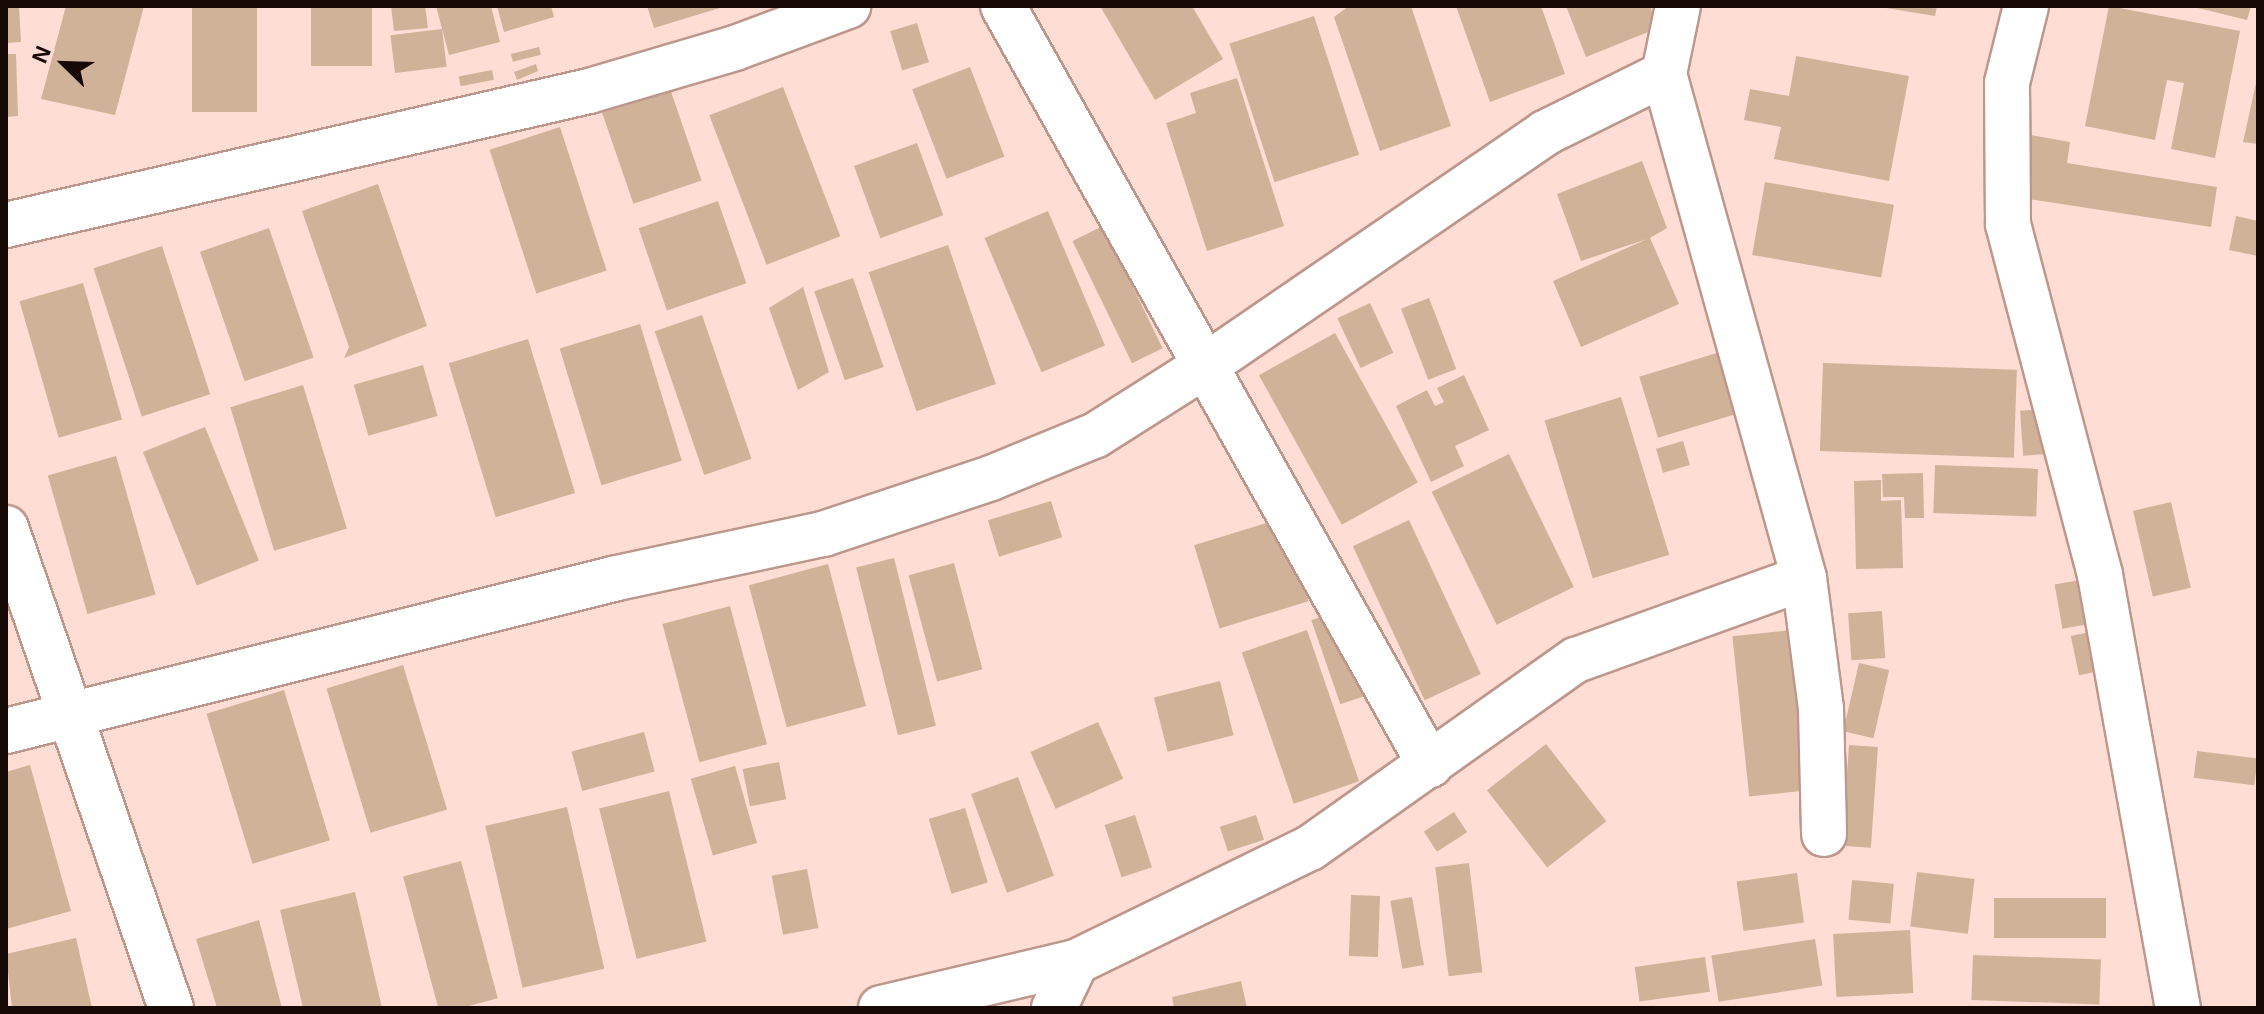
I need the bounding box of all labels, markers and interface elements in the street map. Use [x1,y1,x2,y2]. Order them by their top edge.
north arrow [24,24,104,104]
text: N [27,42,56,67]

